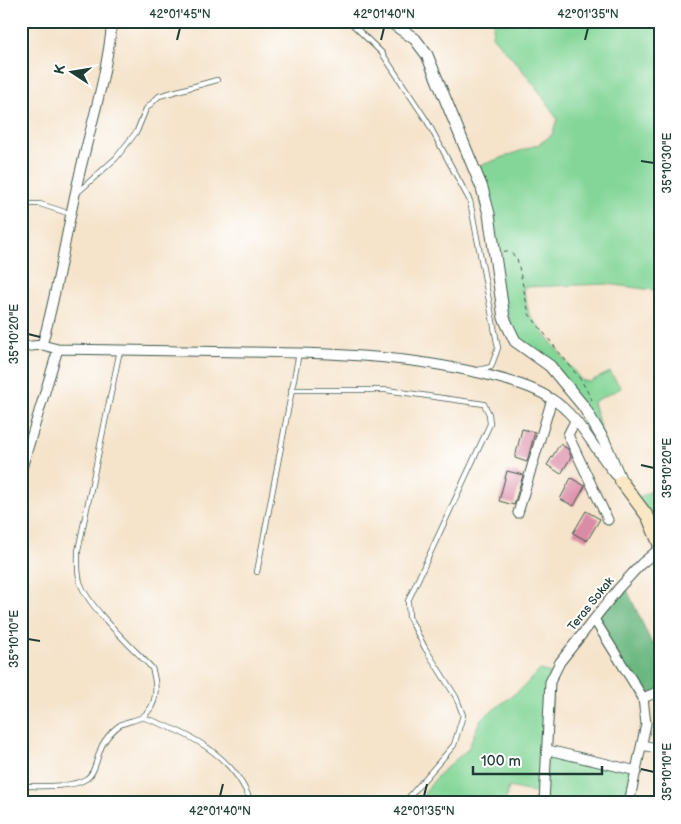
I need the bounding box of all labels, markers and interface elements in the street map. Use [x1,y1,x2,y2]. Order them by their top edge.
text: 42°01'45"N [149,7,211,22]
text: 42°01'40"N [353,7,415,22]
text: 42°01'35"N [557,7,619,22]
north arrow [48,48,98,98]
text: K [50,63,69,76]
text: 35°10'30"E [660,132,675,193]
text: 35°10'20"E [7,304,22,364]
text: 35°10'20"E [660,438,675,498]
street label: Teras Sokak [565,574,617,634]
text: 35°10'10"E [7,610,22,668]
text: 35°10'10"E [660,743,675,801]
scale bar [473,744,602,776]
text: 100 m [481,752,521,771]
text: 42°01'40"N [189,804,251,819]
text: 42°01'35"N [393,804,455,819]

